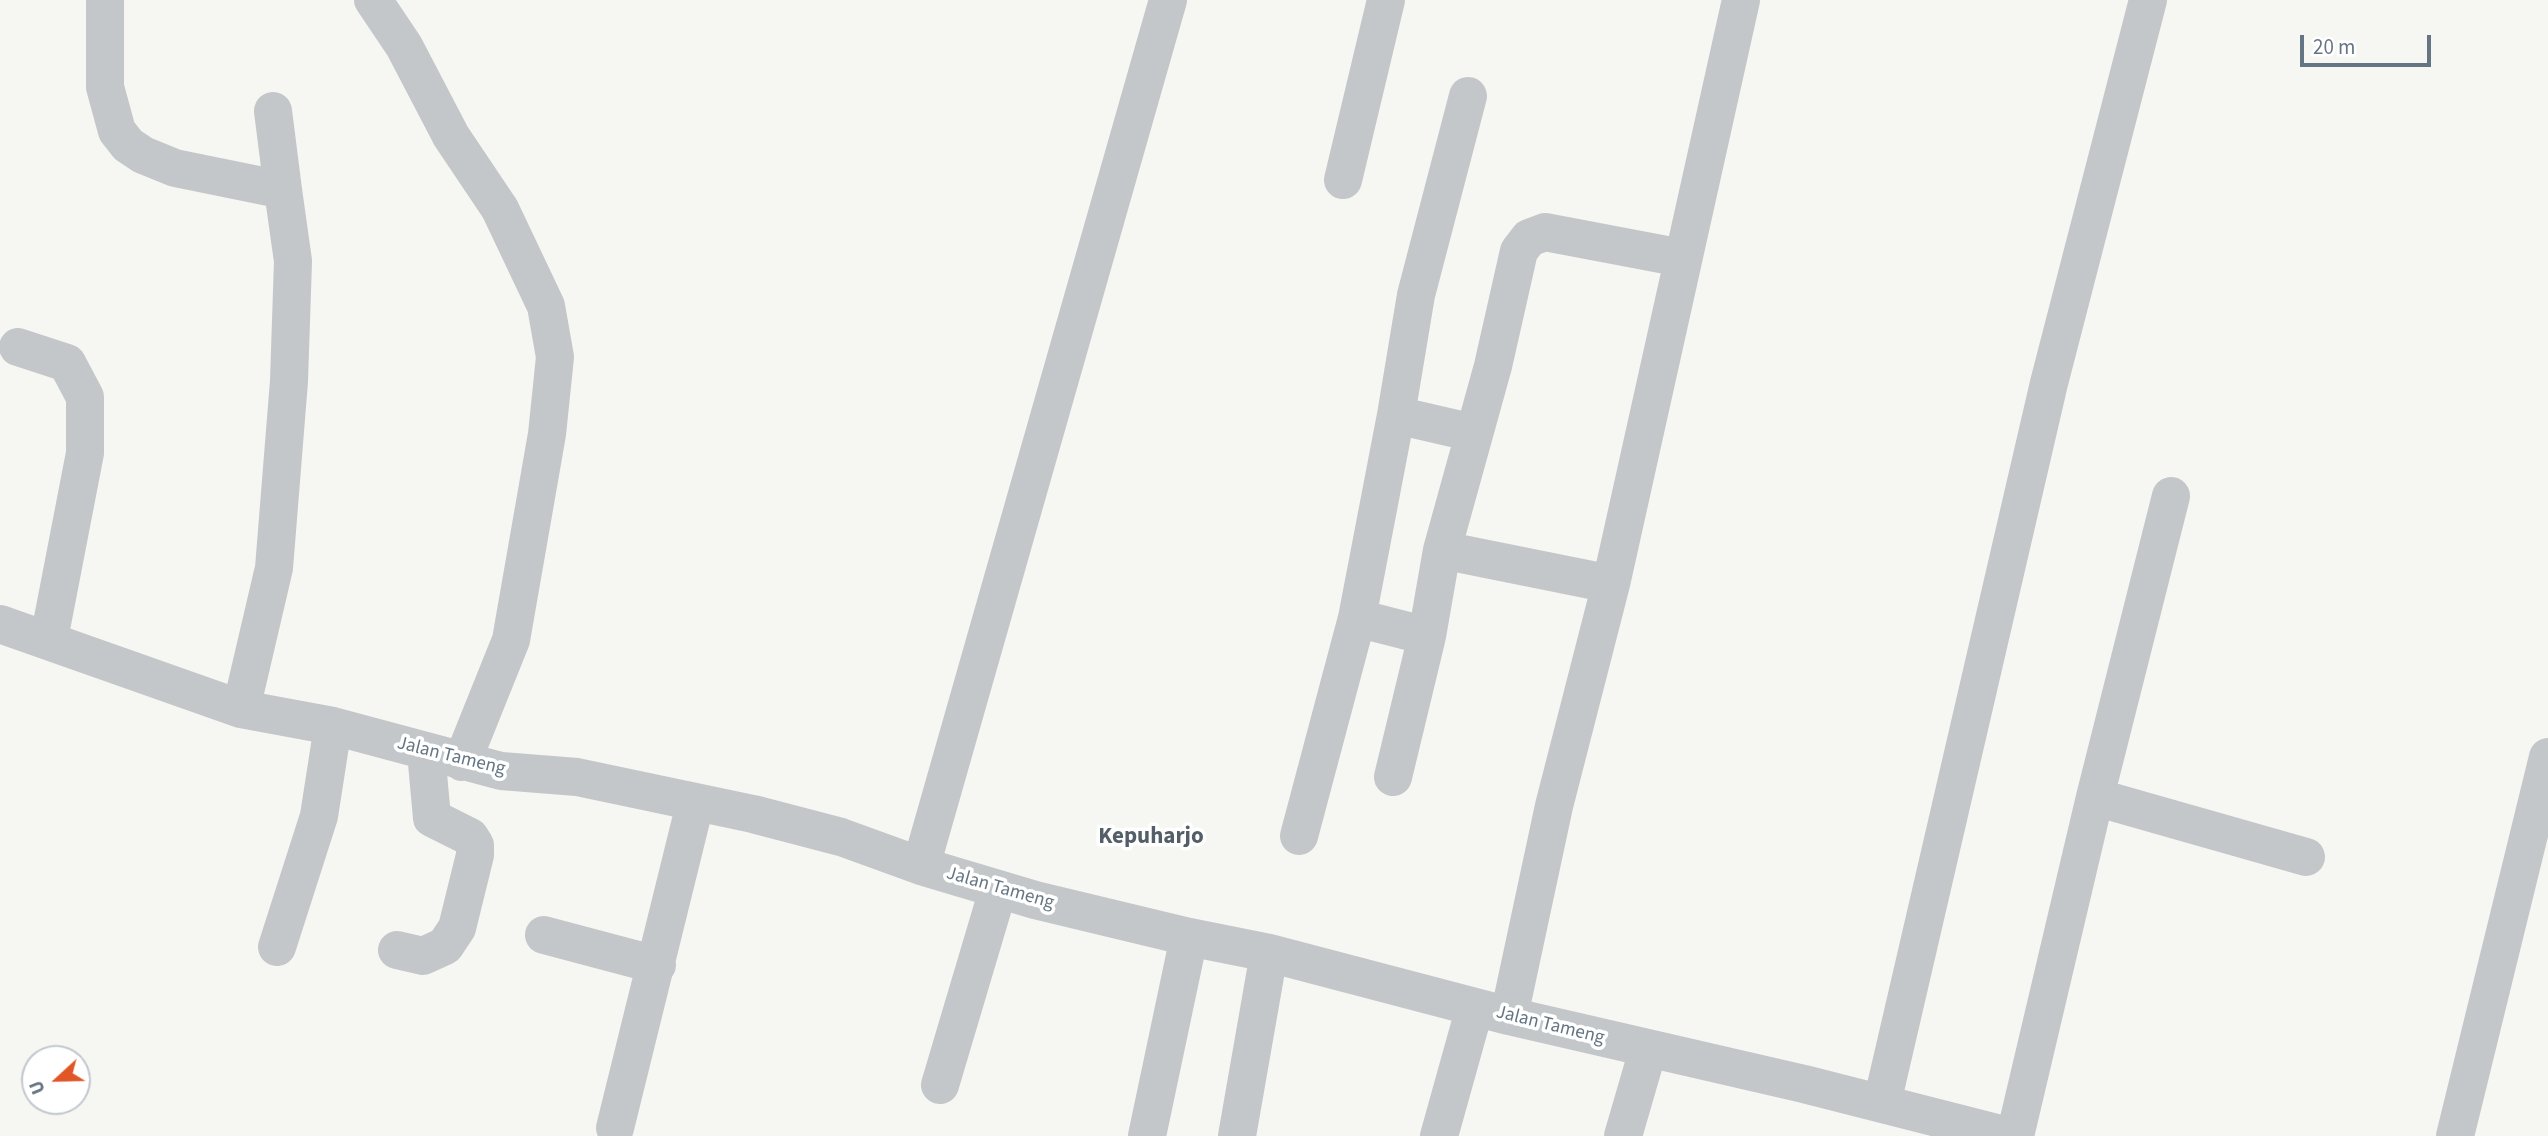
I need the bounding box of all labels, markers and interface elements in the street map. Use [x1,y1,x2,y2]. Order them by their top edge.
scale bar [2303,21,2434,65]
text: 20 m [2313,32,2355,62]
street label: Jalan Tameng [394,733,508,781]
district label: Kepuharjo [1098,824,1204,852]
street label: Jalan Tameng [944,863,1056,915]
street label: Jalan Tameng [1493,1002,1607,1050]
north arrow [21,1045,91,1115]
text: U [23,1076,53,1098]

